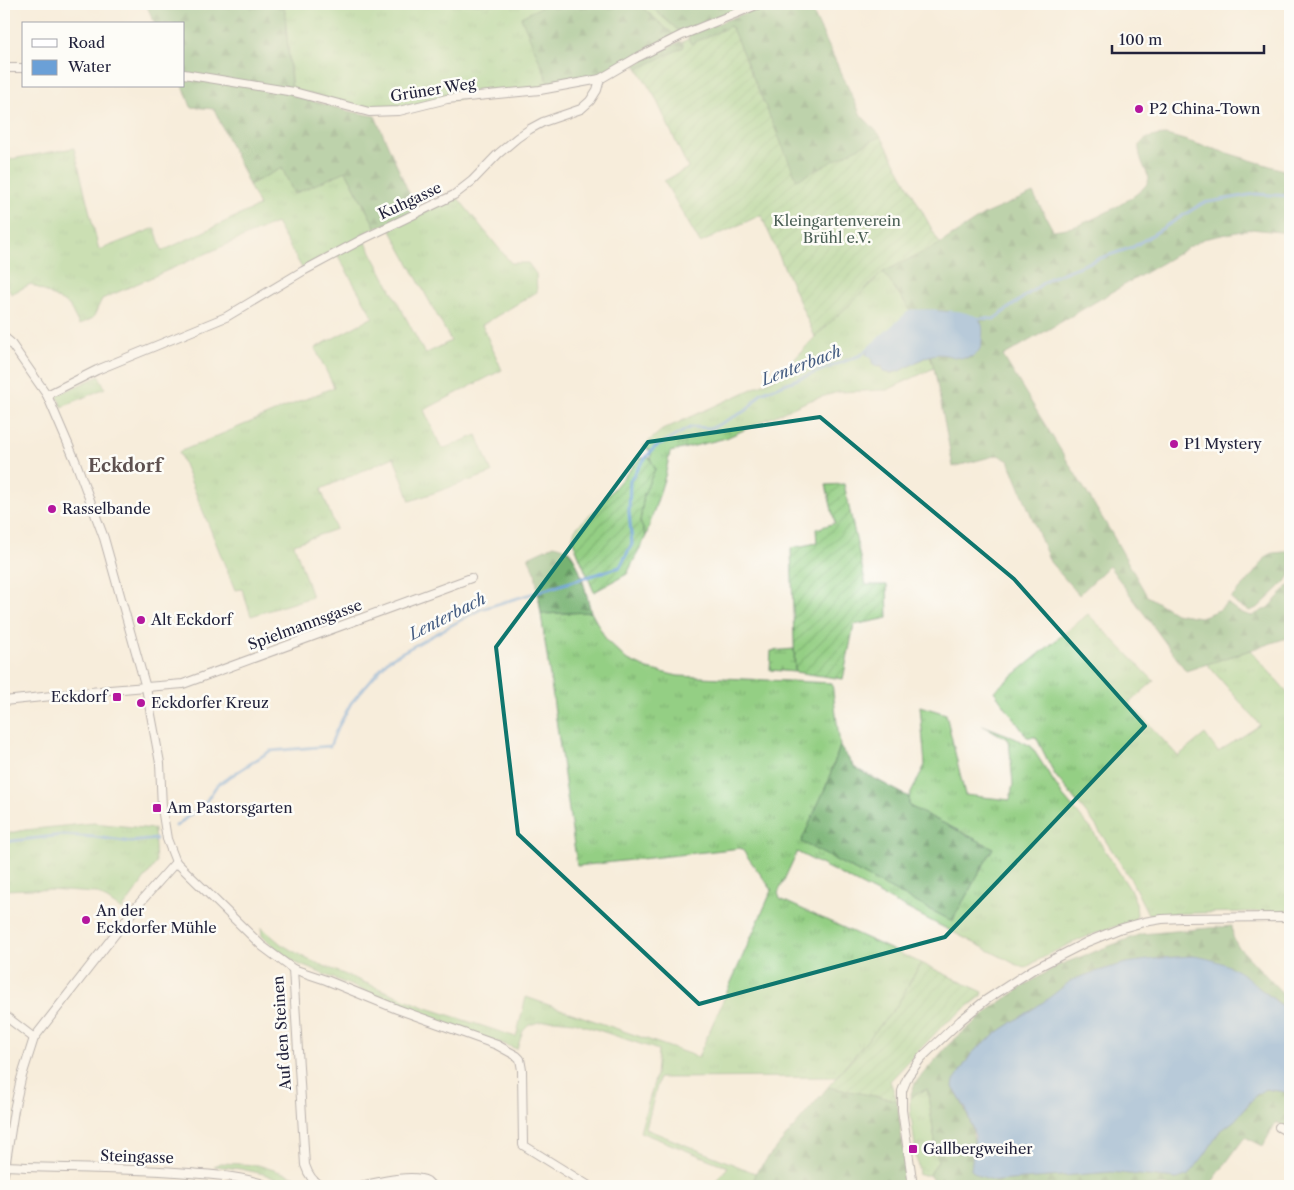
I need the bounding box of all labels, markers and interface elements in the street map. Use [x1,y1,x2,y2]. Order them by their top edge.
legend [22,22,185,88]
scale bar [1112,22,1264,54]
text: 100 m [1119,30,1162,49]
text: Road [68,33,105,52]
text: Water [67,57,112,76]
street label: Grüner Weg [389,73,477,106]
place label: P2 China-Town [1149,99,1261,118]
marker: P2 China-Town [1133,103,1145,115]
street label: Kuhgasse [375,178,444,223]
park label: Kleingartenverein Brühl e.V. [773,211,902,247]
water label: Lenterbach [756,341,844,390]
place label: P1 Mystery [1184,434,1263,453]
marker: P1 Mystery [1168,438,1180,450]
district label: Eckdorf [88,455,165,477]
place label: Rasselbande [62,499,151,518]
marker: Rasselbande [46,503,58,515]
water label: Lenterbach [403,588,489,645]
street label: Spielmannsgasse [245,595,364,654]
place label: Alt Eckdorf [150,610,234,629]
marker: Alt Eckdorf [135,614,147,626]
place label: Eckdorf [51,687,109,706]
marker: Eckdorf [111,691,123,703]
place label: Eckdorfer Kreuz [151,693,269,712]
marker: Eckdorfer Kreuz [135,697,147,709]
place label: Am Pastorsgarten [166,798,293,817]
marker: Am Pastorsgarten [151,802,163,814]
place label: An der Eckdorfer Mühle [95,901,217,937]
marker: An der Eckdorfer Mühle [80,914,92,926]
street label: Auf den Steinen [268,974,295,1092]
place label: Gallbergweiher [923,1139,1033,1158]
marker: Gallbergweiher [907,1143,919,1155]
street label: Steingasse [100,1146,174,1167]

